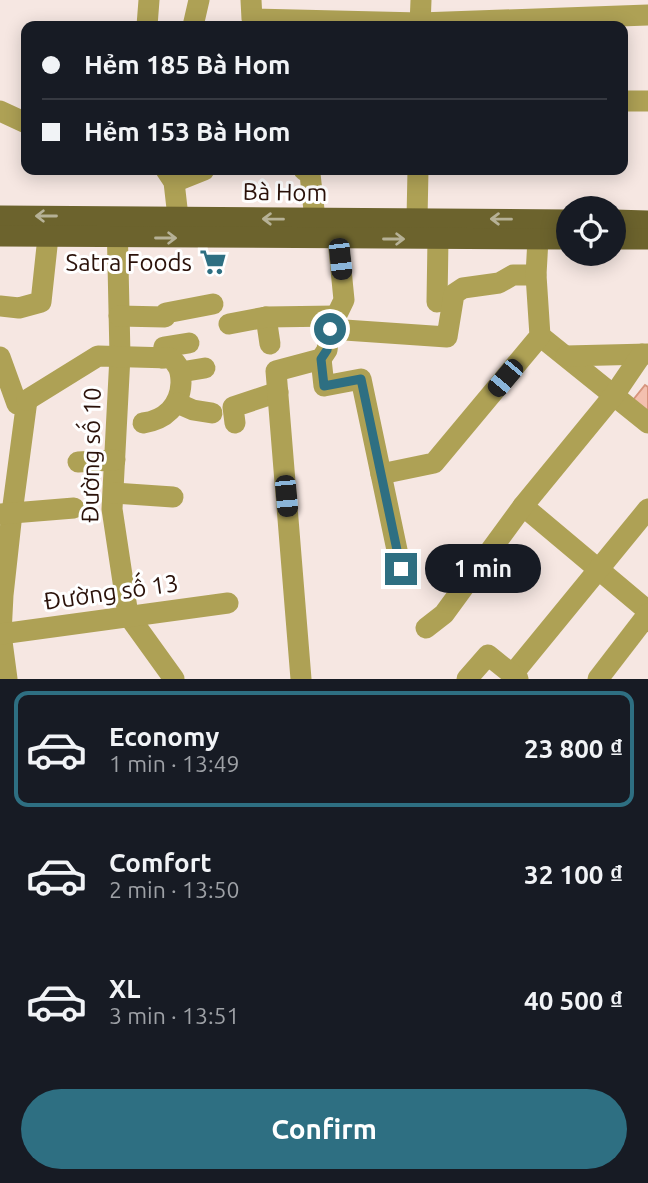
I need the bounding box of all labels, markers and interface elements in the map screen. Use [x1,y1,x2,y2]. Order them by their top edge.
text: Hẻm 185 Bà Hom [84,50,290,79]
text: Hẻm 153 Bà Hom [84,117,290,146]
street label: Bà Hom [242,178,328,206]
map controls [556,196,626,266]
button: locate [556,196,626,266]
one-way arrow [34,209,57,223]
one-way arrow [262,212,285,225]
one-way arrow [489,212,512,226]
one-way arrow [154,231,177,245]
one-way arrow [382,232,405,245]
car [328,237,353,281]
supermarket icon: Satra Foods [198,247,228,277]
place label: Satra Foods [66,249,192,276]
route start [314,313,346,345]
car [484,355,527,401]
street label: Đường số 10 [72,387,106,523]
car [274,474,299,518]
callout: 1 min [426,544,541,594]
route end [385,553,417,585]
text: 1 min [454,556,512,581]
street label: Đường số 13 [41,565,180,615]
icon: car [25,718,88,781]
text: Economy [109,722,219,751]
text: 23 800 ₫ [524,734,623,763]
text: 1 min · 13:49 [109,751,240,776]
icon: car [25,844,88,907]
text: Comfort [109,848,212,877]
text: 32 100 ₫ [524,860,623,889]
text: 2 min · 13:50 [109,877,240,902]
icon: car [25,970,88,1033]
text: XL [109,974,140,1003]
text: 40 500 ₫ [524,986,623,1015]
text: 3 min · 13:51 [109,1003,240,1028]
button: Confirm [21,1089,627,1169]

